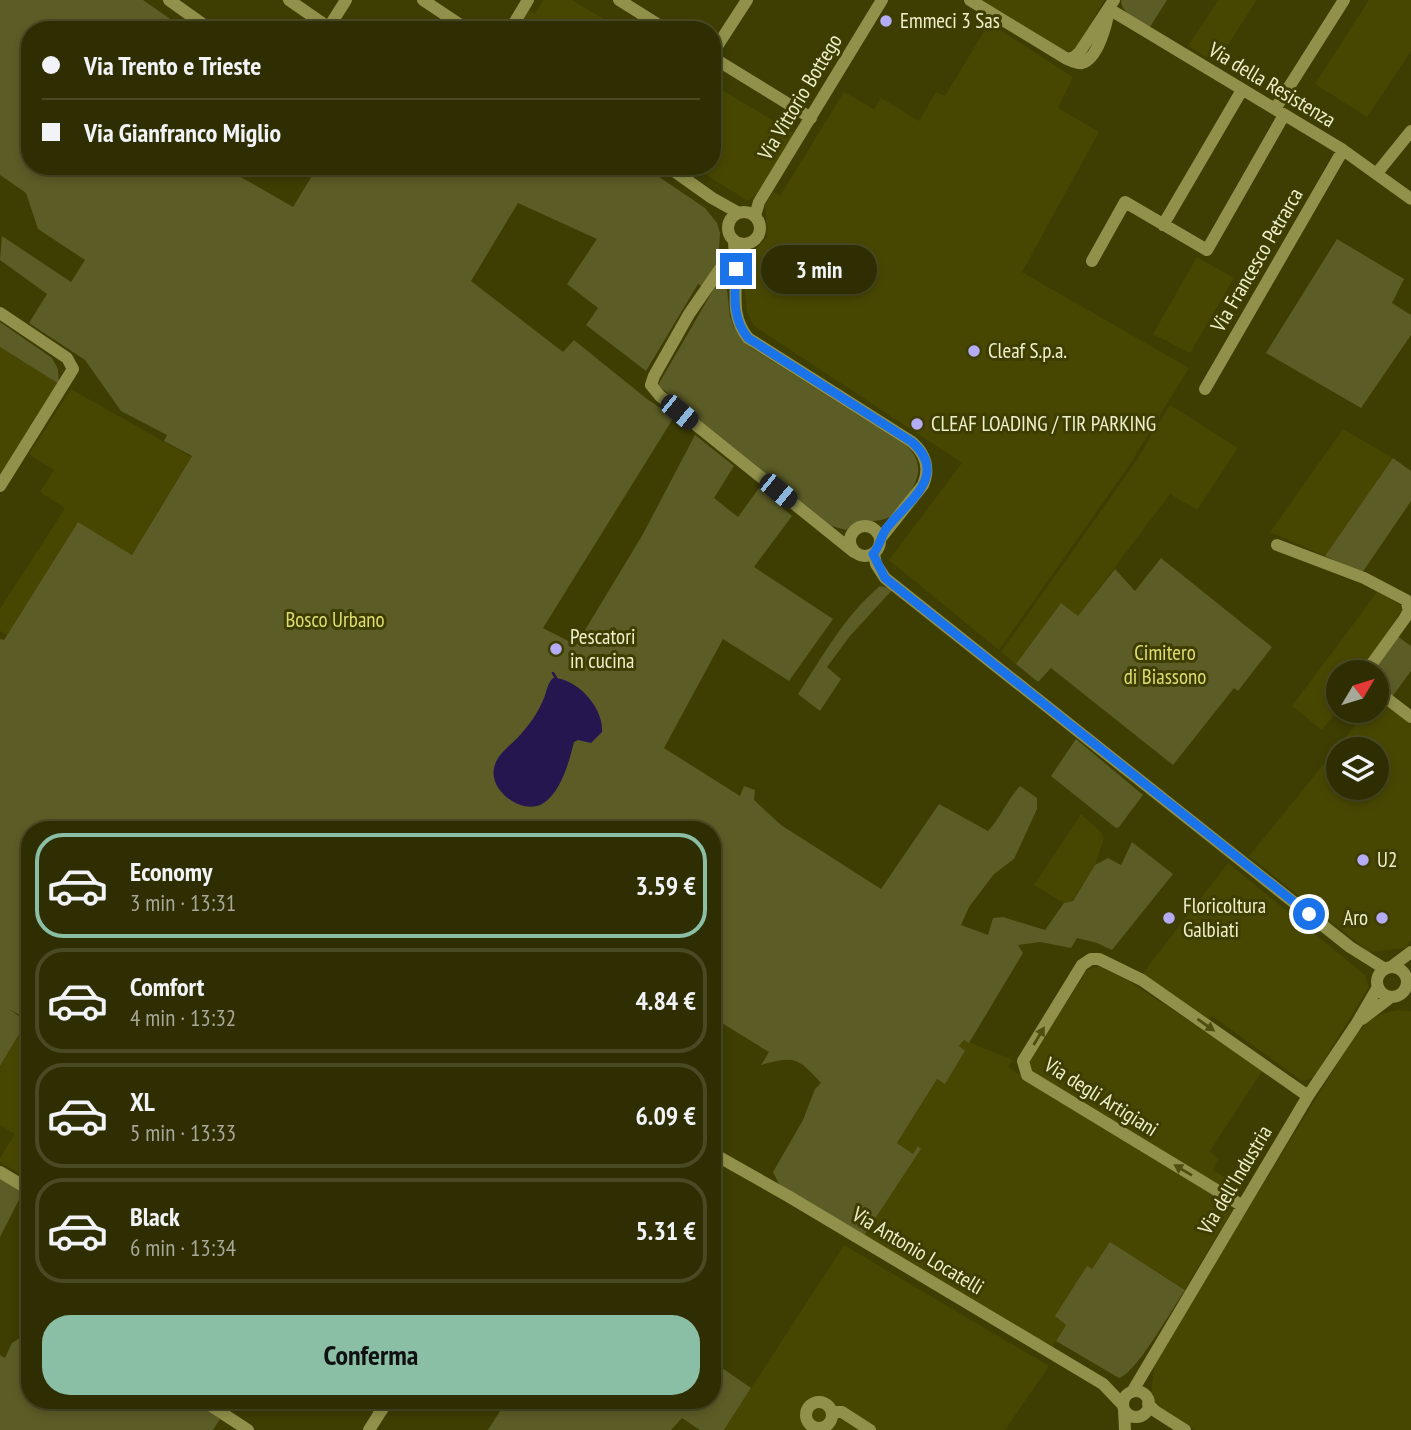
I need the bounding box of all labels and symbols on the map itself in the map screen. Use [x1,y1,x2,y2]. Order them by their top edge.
place label: Emmeci 3 Sas [900,7,1000,34]
marker: Emmeci 3 Sas [878,13,894,29]
street label: Via Vittorio Bottego [751,29,848,165]
street label: Via della Resistenza [1203,35,1341,133]
street label: Via Francesco Petrarca [1204,183,1309,337]
callout: 3 min [760,244,876,294]
route end [720,253,752,285]
place label: Cleaf S.p.a. [988,337,1067,364]
marker: Cleaf S.p.a. [966,343,982,359]
car [657,391,702,433]
place label: CLEAF LOADING / TIR PARKING [931,410,1156,437]
marker: CLEAF LOADING / TIR PARKING [909,416,925,432]
car [756,470,801,512]
park label: Bosco Urbano [285,606,385,633]
place label: Pescatori in cucina [570,623,636,674]
park label: Cimitero di Biassono [1124,639,1206,690]
marker: Pescatori in cucina [548,641,564,657]
north arrow [1326,660,1390,723]
place label: U2 [1377,846,1397,873]
marker: U2 [1355,852,1371,868]
place label: Floricoltura Galbiati [1183,892,1266,943]
route start [1293,898,1325,930]
place label: Aro [1343,904,1368,931]
marker: Floricoltura Galbiati [1161,910,1177,926]
marker: Aro [1374,910,1390,926]
one-way arrow [1197,1018,1215,1032]
one-way arrow [1033,1026,1046,1045]
street label: Via degli Artigiani [1038,1050,1163,1142]
street label: Via dell'Industria [1191,1120,1278,1240]
one-way arrow [1173,1164,1193,1177]
street label: Via Antonio Locatelli [847,1200,989,1301]

